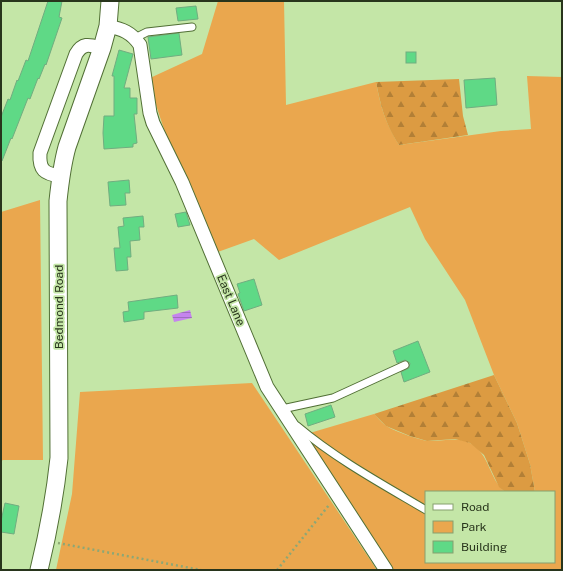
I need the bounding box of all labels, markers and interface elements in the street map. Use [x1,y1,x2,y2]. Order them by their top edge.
street label: Bedmond Road [52,265,66,349]
street label: East Lane [214,272,248,328]
legend [425,491,555,563]
text: Road [461,500,489,514]
text: Park [461,520,487,534]
text: Building [461,540,507,554]

